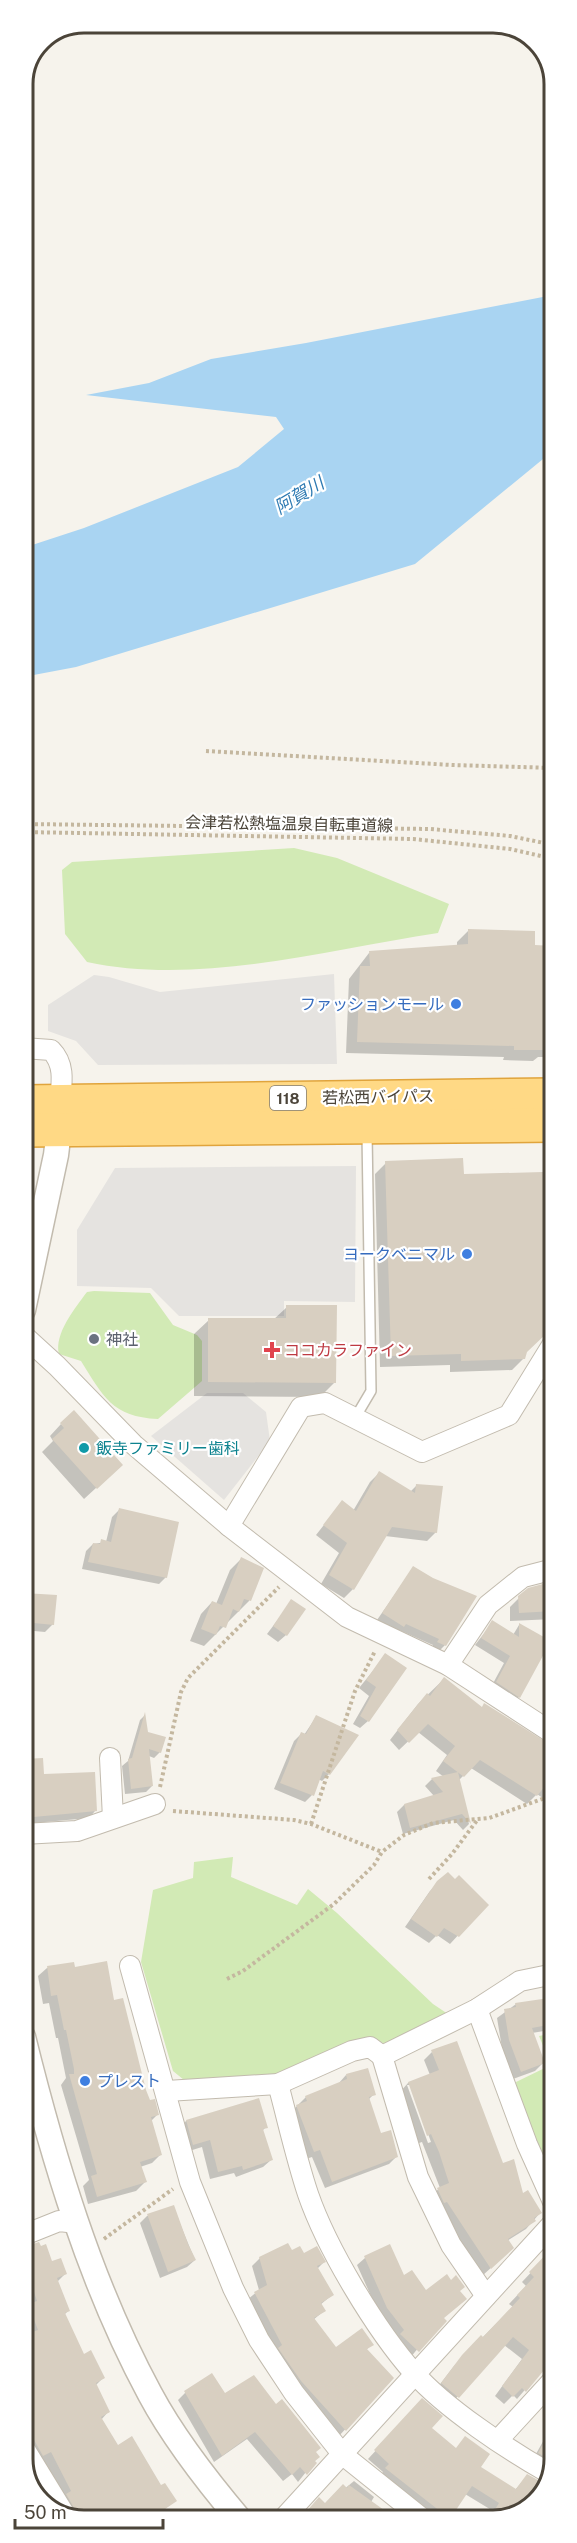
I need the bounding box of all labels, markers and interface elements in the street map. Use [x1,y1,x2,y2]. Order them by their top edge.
water label: 阿賀川 [270,471,329,518]
street label: 会津若松熱塩温泉自転車道線 [185,813,393,835]
place label: ファッションモール [300,995,444,1014]
marker: ファッションモール [449,997,463,1011]
road number: 118 [270,1086,306,1110]
street label: 若松西バイパス [322,1087,434,1107]
place label: ヨークベニマル [343,1245,455,1264]
marker: ヨークベニマル [460,1247,474,1261]
place label: 神社 [106,1330,138,1349]
marker: 神社 [87,1332,101,1346]
place label: ココカラファイン [284,1341,412,1360]
marker: ココカラファイン [265,1343,279,1357]
place label: 飯寺ファミリー歯科 [96,1439,240,1458]
marker: 飯寺ファミリー歯科 [77,1441,91,1455]
place label: プレスト [97,2072,161,2091]
marker: プレスト [78,2074,92,2088]
scale bar [15,2492,164,2530]
text: 50 m [24,2502,67,2523]

